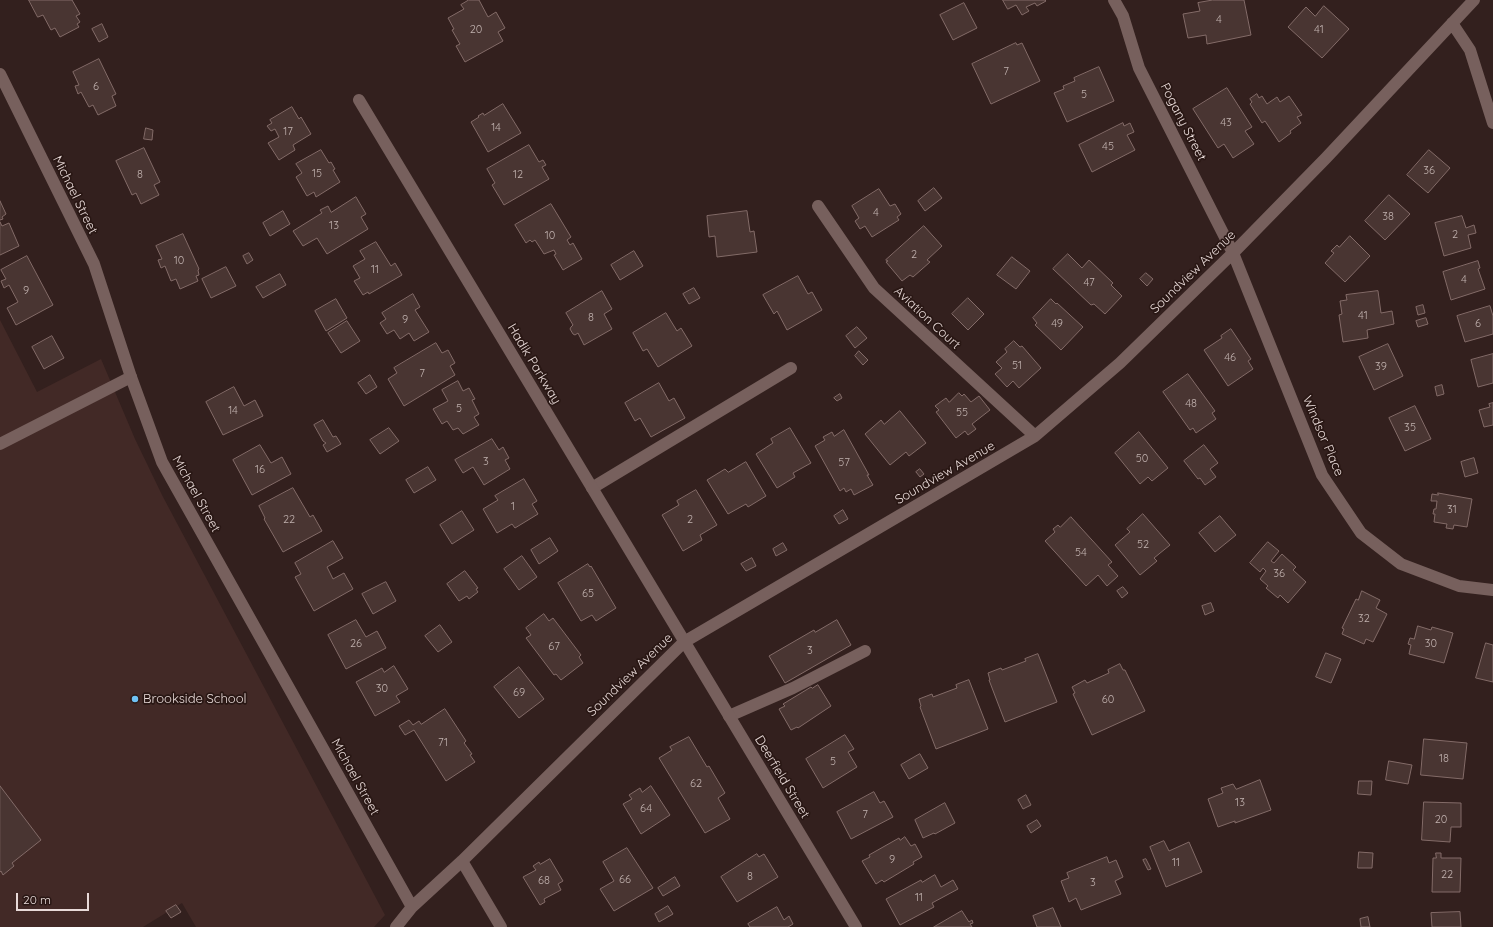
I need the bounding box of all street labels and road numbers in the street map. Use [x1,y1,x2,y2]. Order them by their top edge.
street label: Pogany Street [1157,80,1209,164]
street label: Michael Street [49,153,101,237]
street label: Soundview Avenue [1147,227,1239,317]
street label: Aviation Court [891,283,963,353]
street label: Hadik Parkway [504,321,564,407]
street label: Windsor Place [1299,393,1347,479]
street label: Soundview Avenue [892,438,998,508]
street label: Michael Street [169,453,223,535]
street label: Soundview Avenue [584,630,676,720]
street label: Deerfield Street [751,733,813,821]
street label: Michael Street [328,736,382,818]

